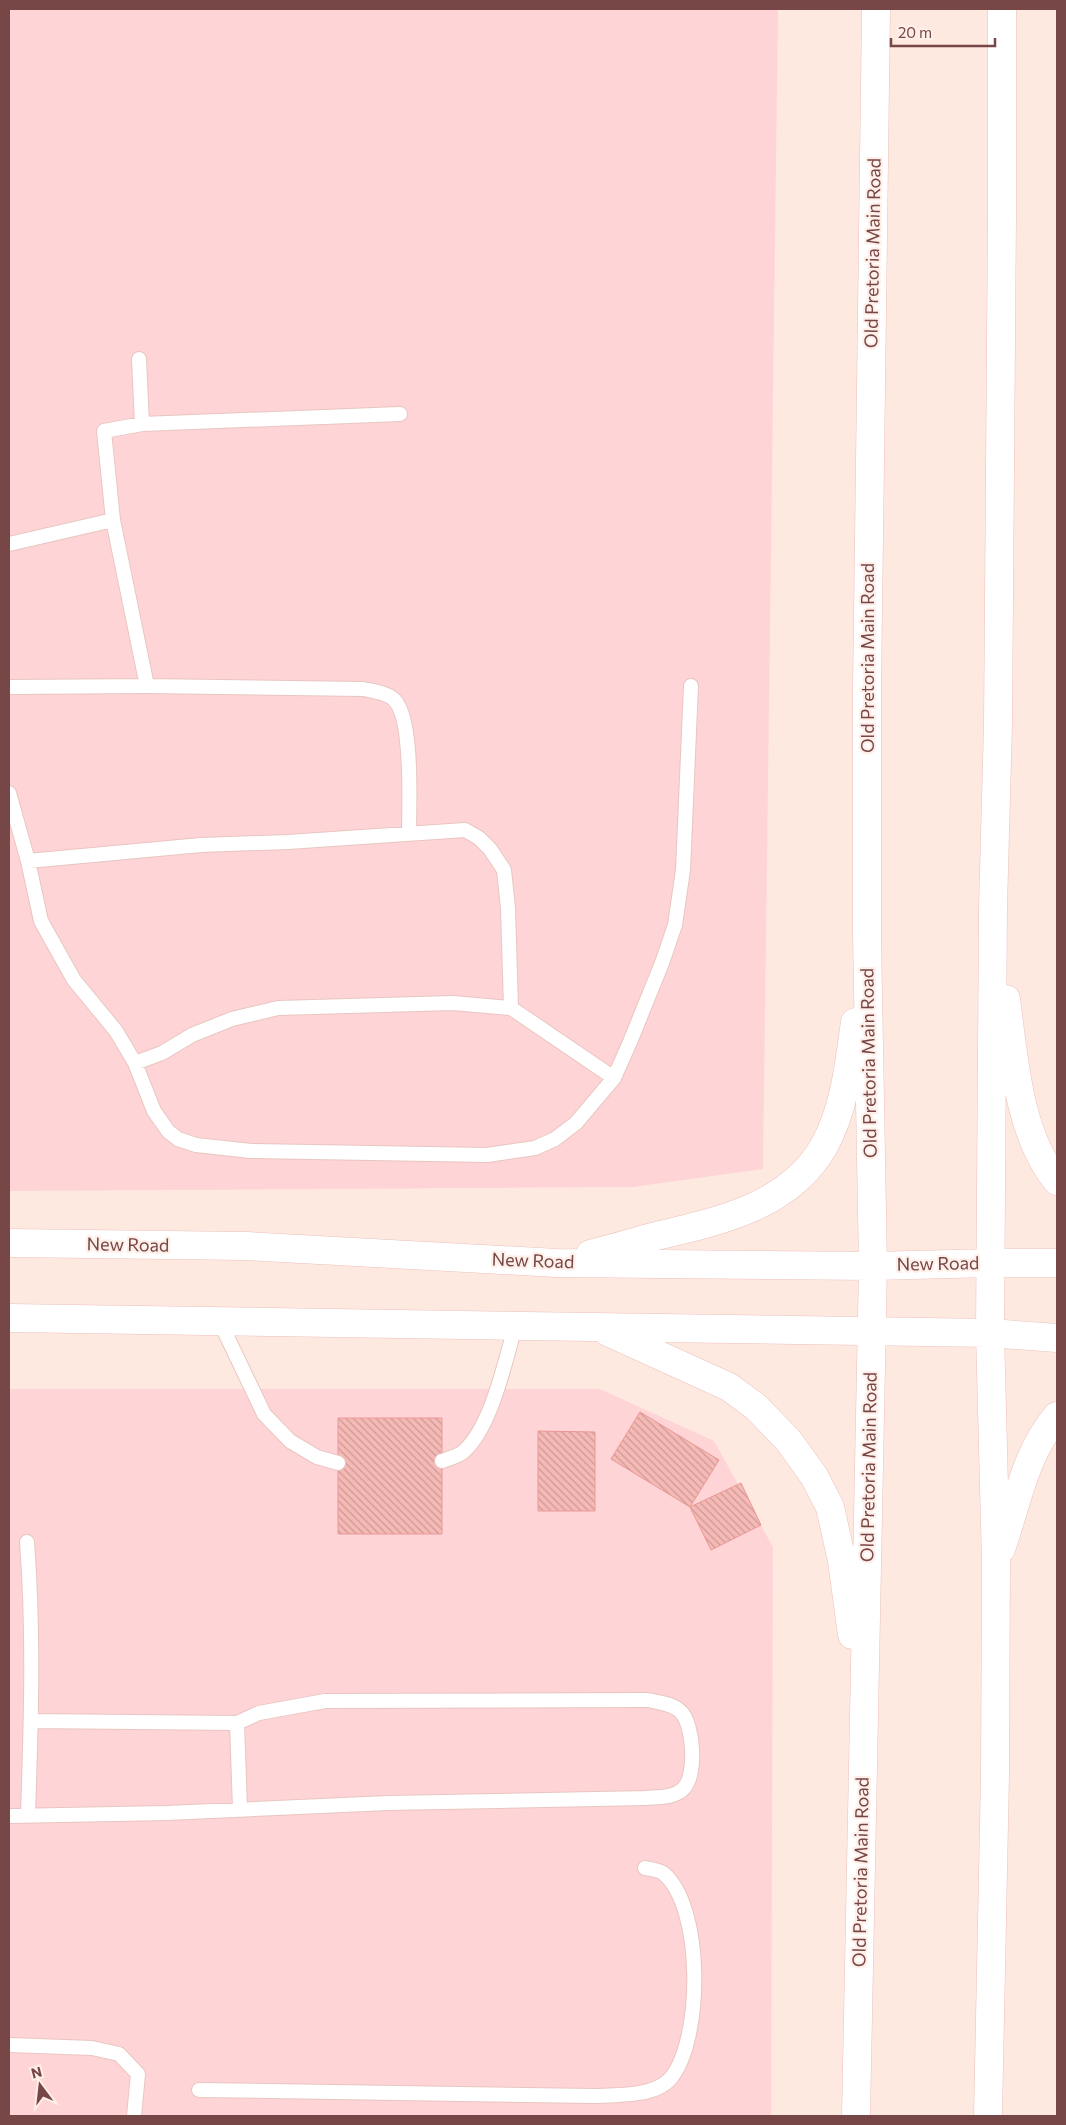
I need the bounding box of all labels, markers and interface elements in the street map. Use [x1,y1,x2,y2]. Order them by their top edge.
scale bar [891,15,995,47]
text: 20 m [898,23,932,41]
street label: Old Pretoria Main Road [859,158,885,348]
street label: Old Pretoria Main Road [856,563,878,753]
street label: Old Pretoria Main Road [855,968,881,1158]
street label: New Road [86,1232,170,1256]
street label: New Road [491,1248,575,1272]
street label: New Road [896,1251,980,1275]
street label: Old Pretoria Main Road [855,1372,881,1562]
street label: Old Pretoria Main Road [847,1777,873,1967]
north arrow [15,2060,65,2110]
text: N [29,2062,44,2082]

